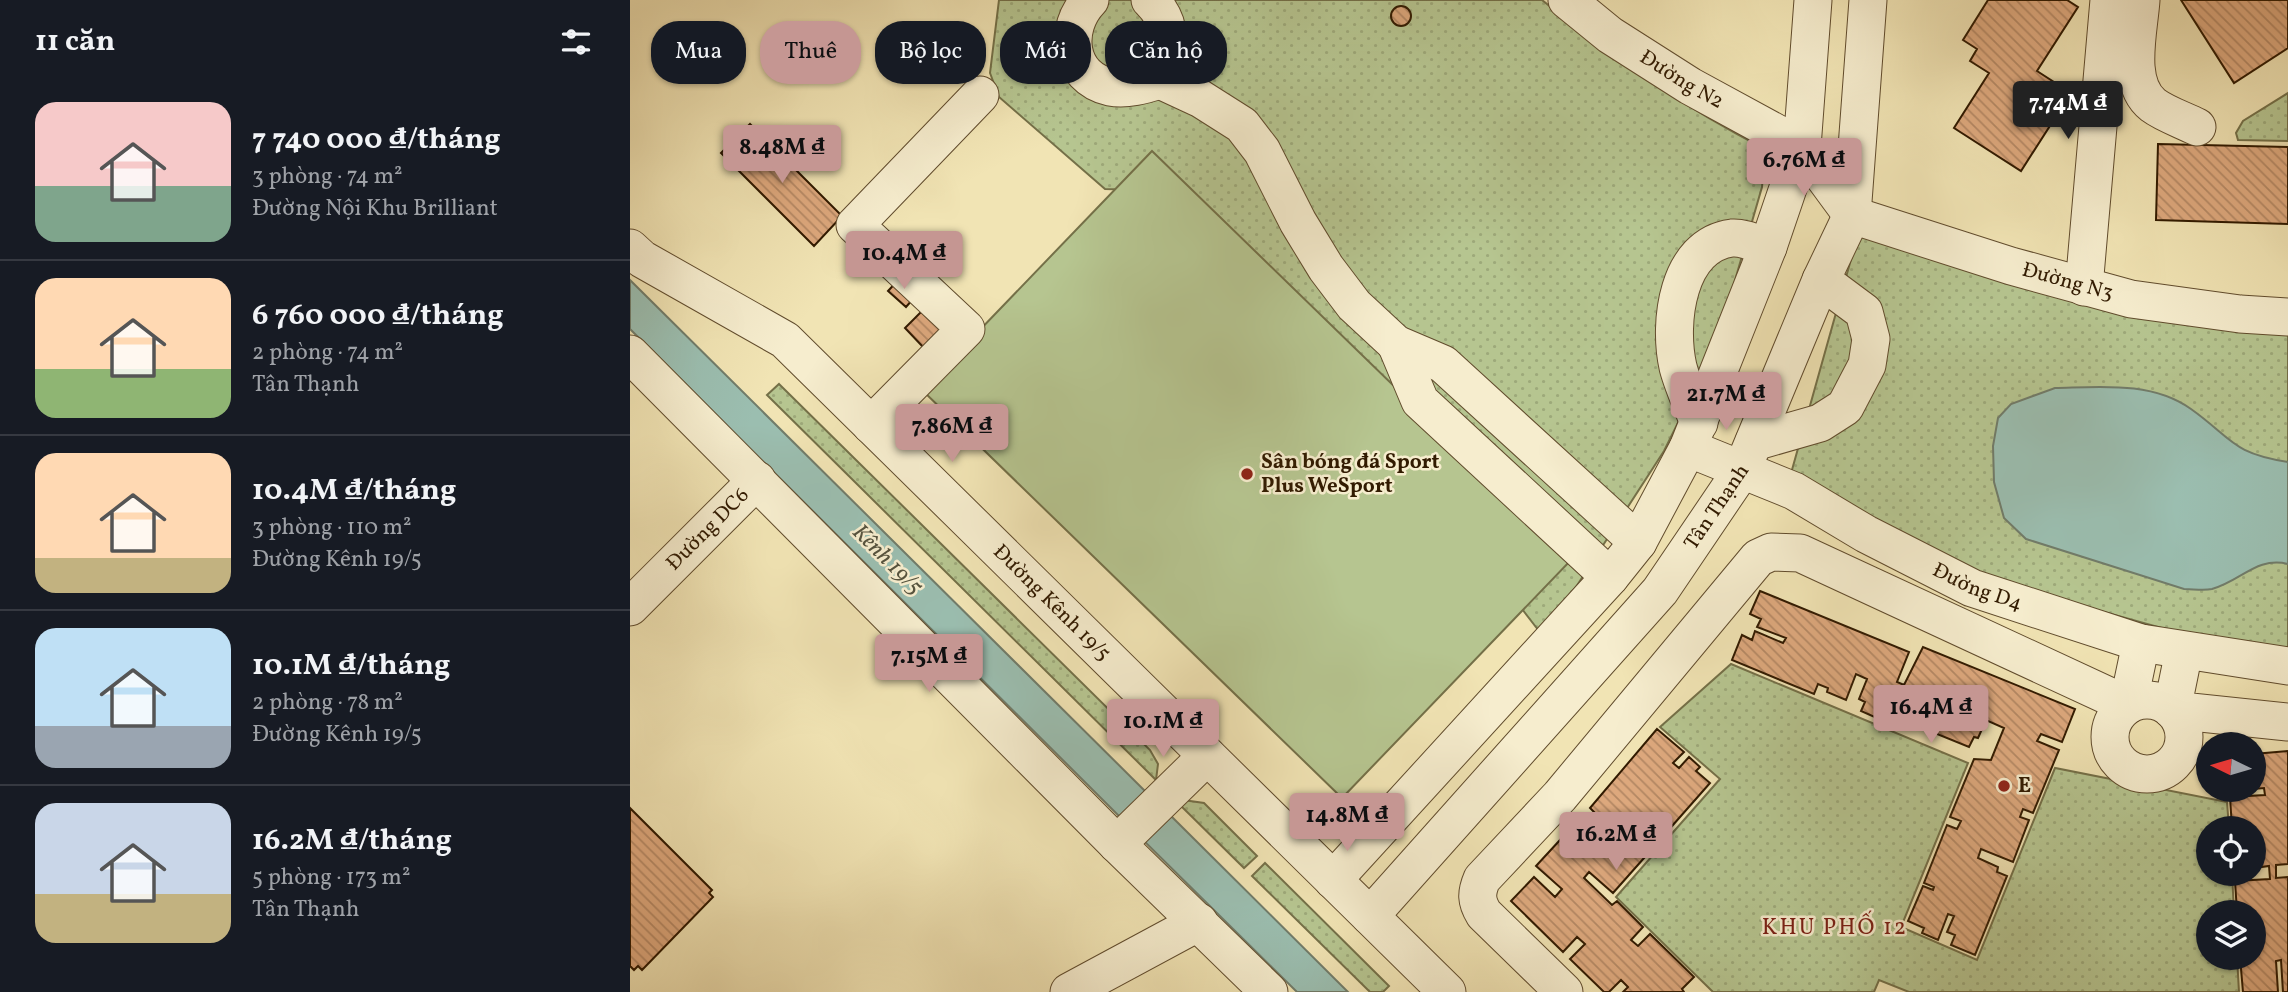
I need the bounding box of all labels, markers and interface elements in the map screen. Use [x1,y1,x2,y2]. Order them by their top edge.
text: 11 căn [35,21,115,63]
chip: Mua [651,21,746,84]
chip: Thuê [760,21,861,84]
chip: Bộ lọc [875,21,986,84]
chip: Mới [1000,21,1091,84]
chip: Căn hộ [1105,21,1227,84]
icon: filters [557,23,595,61]
street label: Đường N2 [1634,43,1729,116]
pin: 7.74M ₫ [2003,82,2133,141]
text: 7.74M ₫ [2029,88,2107,120]
text: 7 740 000 ₫/tháng [252,119,501,161]
pin: 8.48M ₫ [717,125,847,185]
icon: home [91,130,175,214]
text: 8.48M ₫ [739,132,825,164]
pin: 6.76M ₫ [1739,138,1869,198]
text: 6.76M ₫ [1763,145,1845,177]
text: 3 phòng · 74 m² [252,161,403,193]
text: Đường Nội Khu Brilliant [252,193,498,225]
pin: 10.4M ₫ [839,232,969,291]
text: 10.4M ₫ [862,238,946,270]
street label: Đường N3 [2019,255,2116,308]
text: 6 760 000 ₫/tháng [252,295,504,337]
icon: home [91,306,175,390]
text: 2 phòng · 74 m² [252,337,403,369]
text: Tân Thạnh [252,369,359,401]
pin: 21.7M ₫ [1661,372,1791,432]
text: 21.7M ₫ [1687,379,1765,411]
pin: 7.86M ₫ [887,405,1017,464]
text: 7.86M ₫ [911,411,993,443]
place label: Sân bóng đá Sport Plus WeSport [1261,448,1440,501]
street label: Tân Thạnh [1677,458,1756,556]
marker: Sân bóng đá Sport Plus WeSport [1239,466,1255,482]
text: 10.4M ₫/tháng [252,470,457,512]
icon: home [91,481,175,565]
street label: Đường DC6 [660,481,756,577]
text: 3 phòng · 110 m² [252,512,412,544]
water label: Kênh 19/5 [844,517,930,603]
street label: Đường Kênh 19/5 [986,538,1117,667]
text: Đường Kênh 19/5 [252,544,422,576]
street label: Đường D4 [1927,556,2026,618]
pin: 7.15M ₫ [864,634,994,694]
text: 7.15M ₫ [891,641,967,673]
text: 10.1M ₫/tháng [252,645,450,687]
icon: home [91,656,175,740]
pin: 16.4M ₫ [1866,686,1996,745]
text: 2 phòng · 78 m² [252,687,403,719]
text: 16.4M ₫ [1889,692,1973,724]
pin: 10.1M ₫ [1098,700,1228,759]
text: 10.1M ₫ [1123,706,1203,738]
text: Đường Kênh 19/5 [252,719,422,751]
north arrow [2196,732,2266,802]
map controls [2196,732,2266,970]
place label: E [2018,772,2031,801]
marker: E [1996,778,2012,794]
pin: 14.8M ₫ [1282,794,1412,853]
text: 14.8M ₫ [1305,800,1389,832]
pin: 16.2M ₫ [1551,812,1681,872]
button: locate [2196,816,2266,886]
text: 16.2M ₫ [1575,819,1657,851]
text: 16.2M ₫/tháng [252,820,452,862]
icon: home [91,831,175,915]
text: 5 phòng · 173 m² [252,862,410,894]
text: Tân Thạnh [252,894,359,926]
button: layers [2196,900,2266,970]
district label: KHU PHỐ 12 [1762,910,1908,944]

